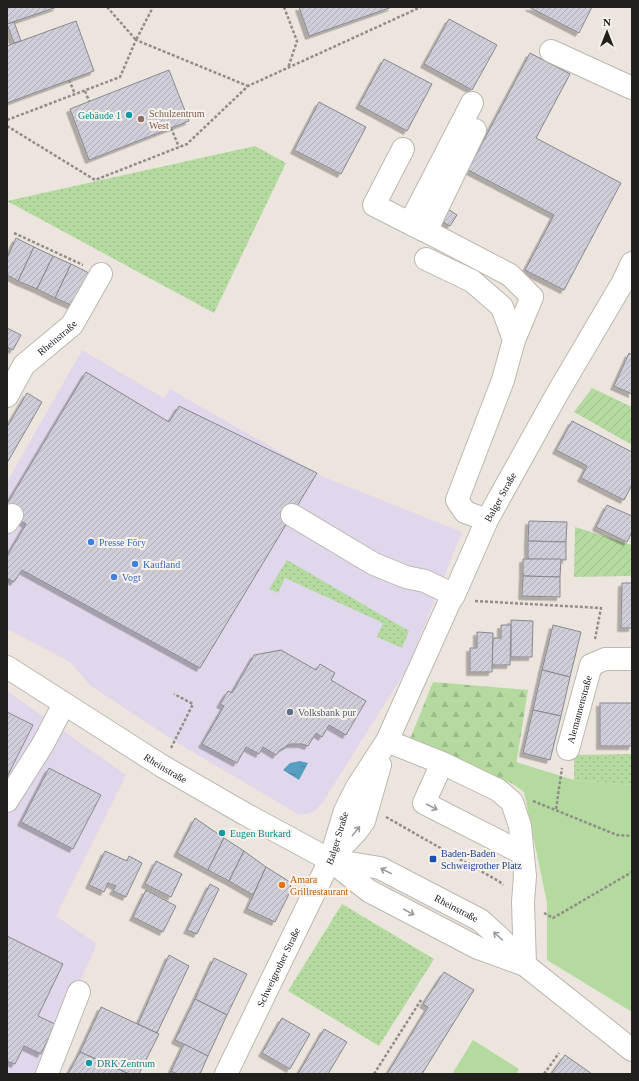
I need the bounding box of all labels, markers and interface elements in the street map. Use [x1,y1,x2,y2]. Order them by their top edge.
north arrow [587,12,627,52]
text: N [603,16,611,28]
place label: Schulzentrum West [149,108,205,131]
place label: Gebäude 1 [78,110,121,121]
marker: Gebäude 1 [124,110,134,120]
marker: Schulzentrum West [136,114,146,124]
street label: Rheinstraße [35,318,79,357]
street label: Balger Straße [482,470,518,524]
marker: Presse Föry [86,537,96,547]
place label: Presse Föry [99,537,146,548]
marker: Kaufland [130,559,140,569]
place label: Kaufland [143,559,180,570]
marker: Vogt [109,572,119,582]
place label: Vogt [122,572,141,583]
street label: Alemannenstraße [564,674,594,745]
marker: Volksbank pur [285,707,295,717]
place label: Volksbank pur [298,707,357,718]
street label: Rheinstraße [142,751,189,785]
one-way arrow [426,804,438,811]
street label: Balger Straße [323,810,350,866]
one-way arrow [352,825,361,836]
marker: Eugen Burkard [217,828,227,838]
place label: Eugen Burkard [230,828,291,839]
place label: Baden-Baden Schweigrother Platz [441,848,522,871]
marker: Baden-Baden Schweigrother Platz [428,854,438,864]
one-way arrow [381,867,393,874]
place label: Amara Grillrestaurant [290,874,349,897]
marker: Amara Grillrestaurant [277,880,287,890]
street label: Rheinstraße [433,892,481,924]
one-way arrow [403,909,415,917]
street label: Schweigrother Straße [254,925,302,1008]
one-way arrow [493,932,503,941]
marker: DRK Zentrum [84,1058,94,1068]
place label: DRK Zentrum [97,1058,155,1069]

